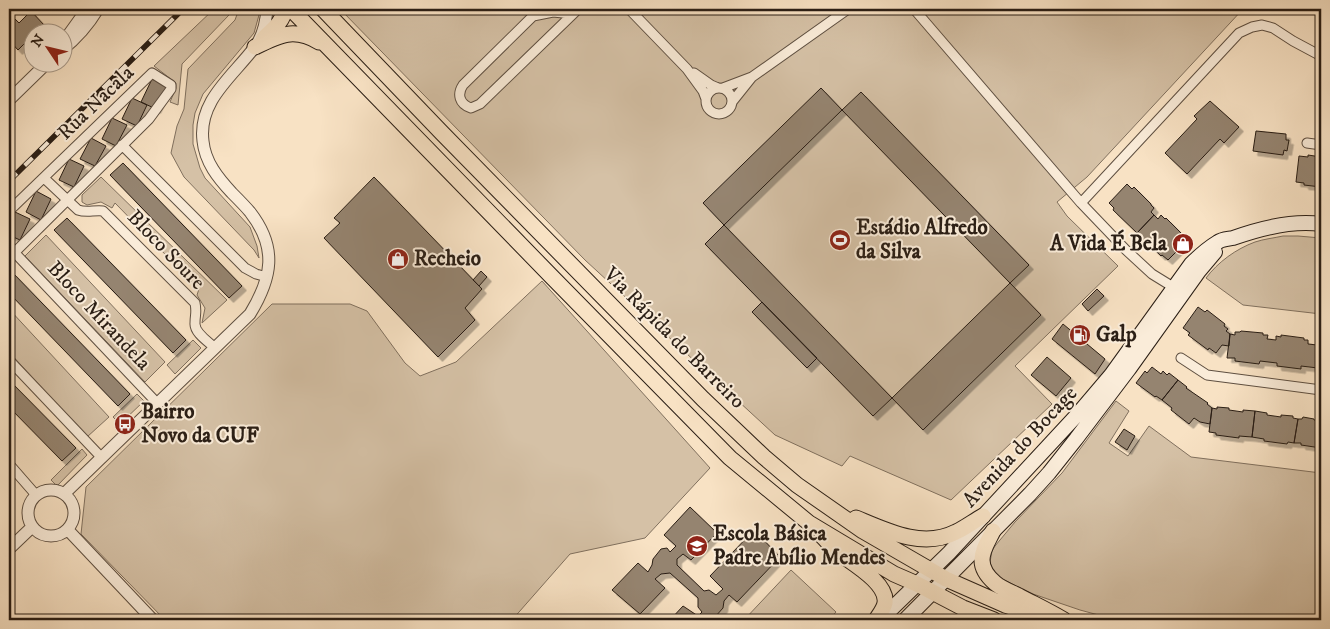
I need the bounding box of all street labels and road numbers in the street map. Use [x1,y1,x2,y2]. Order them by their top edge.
street label: Rua Nacala [52,60,140,146]
street label: Bloco Soure [121,205,211,296]
street label: Bloco Mirandela [42,256,156,376]
street label: Via Rápida do Barreiro [597,261,750,414]
street label: Avenida do Bocage [957,381,1083,513]

